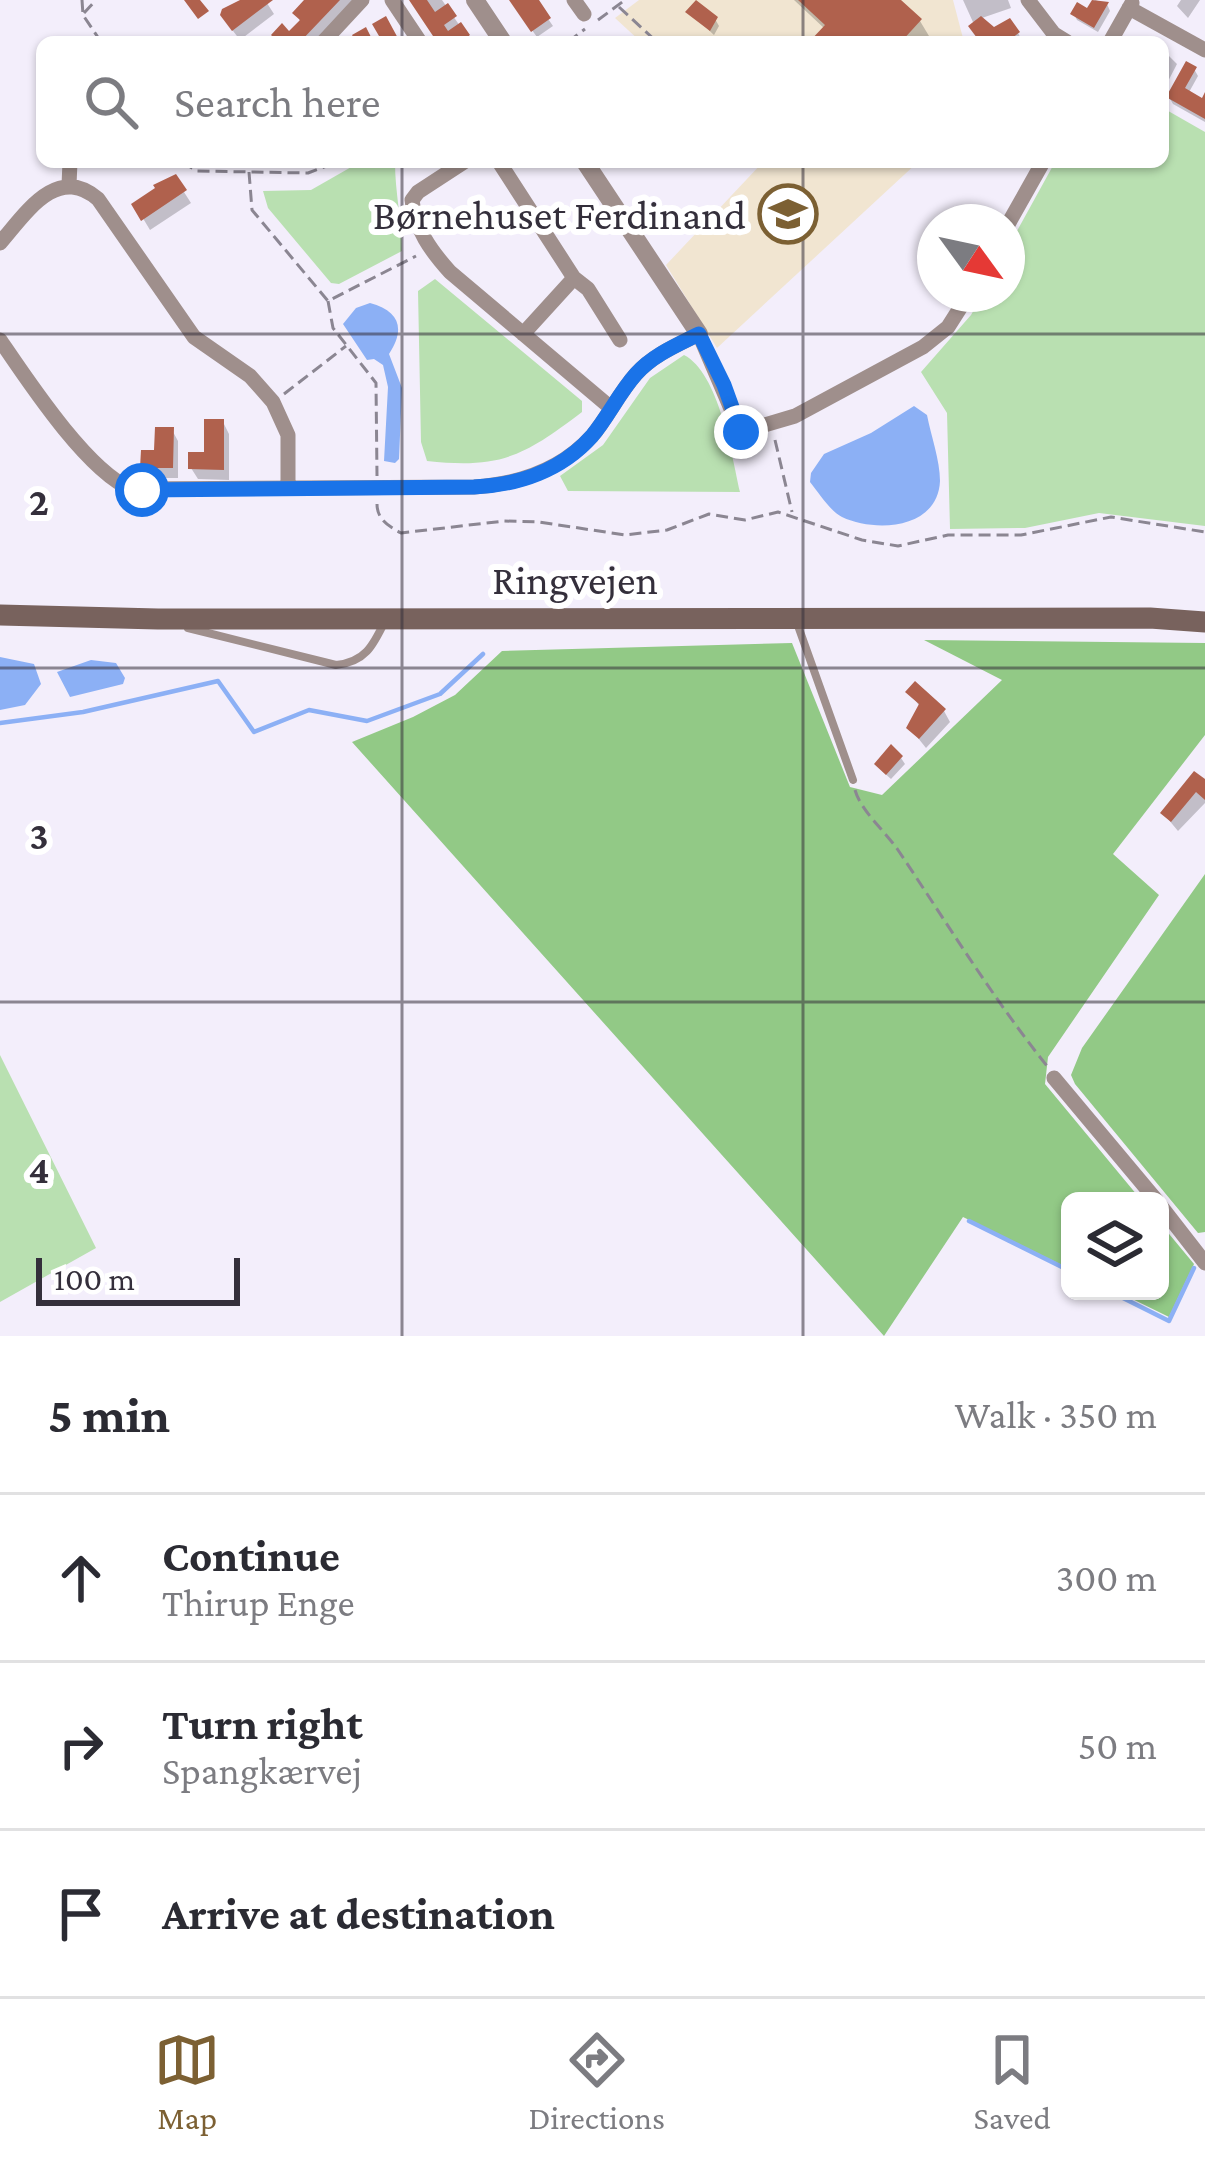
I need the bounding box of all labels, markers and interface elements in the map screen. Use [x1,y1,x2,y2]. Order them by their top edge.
search box [36,36,1169,168]
icon: search [78,69,144,135]
text: Search here [174,77,381,127]
school or university icon: Børnehuset Ferdinand [757,183,819,245]
place label: Børnehuset Ferdinand [373,191,746,238]
north arrow [917,204,1025,312]
route end [714,405,768,459]
route start [115,463,169,517]
text: 2 [29,480,49,523]
street label: Ringvejen [492,556,658,604]
text: 3 [29,814,49,857]
text: 4 [28,1148,50,1191]
map controls [1061,1192,1169,1300]
button: layers [1061,1192,1169,1300]
scale bar [36,1252,240,1305]
text: 100 m [54,1260,135,1297]
text: 5 min [48,1386,170,1443]
text: Walk · 350 m [954,1393,1157,1436]
text: Continue [162,1531,340,1581]
icon: ahead [48,1545,114,1611]
text: 300 m [1056,1556,1157,1599]
text: Thirup Enge [162,1581,355,1624]
text: Turn right [162,1699,363,1749]
icon: right [48,1713,114,1779]
text: 50 m [1078,1724,1157,1767]
text: Spangkærvej [162,1749,362,1792]
icon: arrive [48,1881,114,1947]
text: Arrive at destination [162,1889,555,1939]
tab: Map [154,2027,220,2136]
tab: Directions [529,2027,665,2136]
tab: Saved [973,2027,1051,2136]

